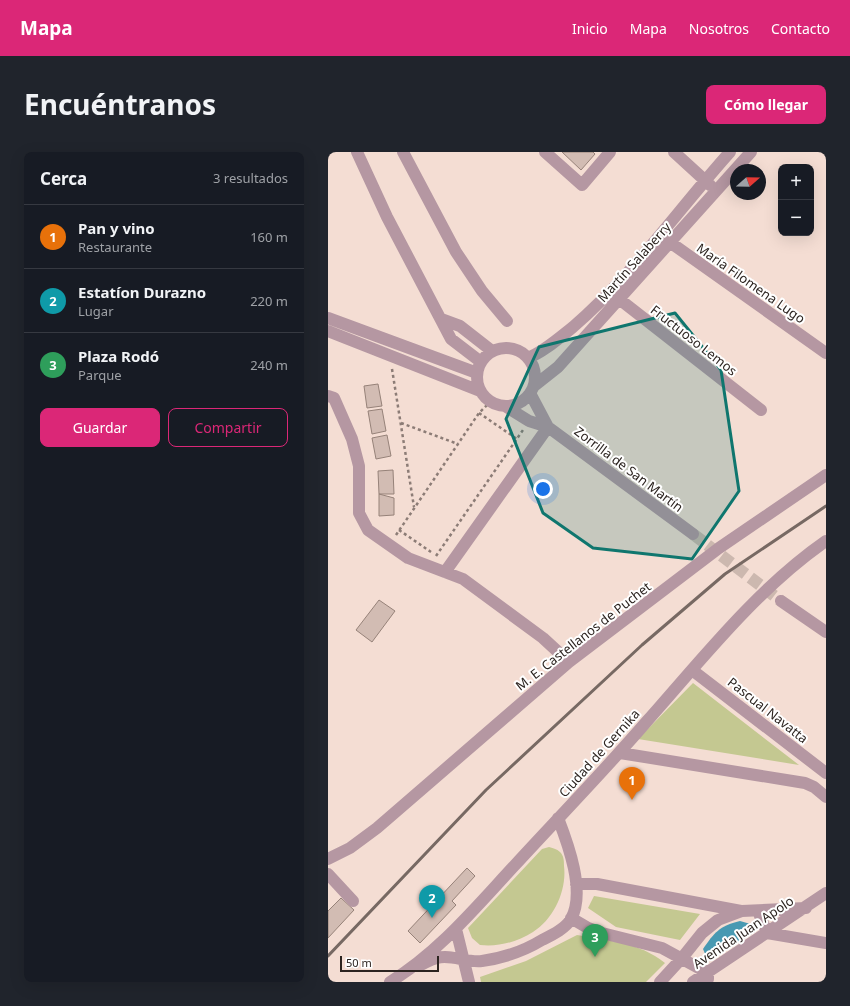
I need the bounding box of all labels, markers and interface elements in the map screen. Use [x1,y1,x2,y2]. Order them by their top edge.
text: Mapa [20,15,73,41]
text: Inicio [572,19,608,38]
text: Mapa [630,19,667,38]
text: Nosotros [689,19,749,38]
text: Contacto [771,19,830,38]
text: Encuéntranos [24,85,216,123]
button: Cómo llegar [706,85,826,124]
north arrow [730,164,766,200]
map controls [778,164,814,236]
button: + [778,164,814,200]
text: Cerca [40,167,87,190]
text: 3 resultados [213,169,288,187]
button: − [778,200,814,236]
text: Pan y vino [78,218,155,238]
street label: Martín Salaberry [593,218,675,306]
text: 1 [49,228,57,246]
text: 160 m [250,228,288,246]
text: Restaurante [78,238,152,256]
street label: María Filomena Lugo [693,239,809,327]
text: Estatíon Durazno [78,282,206,302]
text: 2 [49,292,57,310]
text: 220 m [250,292,288,310]
street label: Fructuoso Lemos [647,301,741,379]
text: Lugar [78,302,114,320]
text: Plaza Rodó [78,346,159,366]
text: 3 [49,356,57,374]
text: 240 m [250,356,288,374]
text: Parque [78,366,122,384]
button: Guardar [40,408,160,447]
button: Compartir [168,408,288,447]
street label: Zorrilla de San Martín [571,422,687,516]
your location [533,479,553,499]
street label: M. E. Castellanos de Puchet [512,577,655,694]
street label: Pascual Navatta [724,673,812,747]
street label: Ciudad de Gernika [555,705,643,801]
pin: 1 [619,767,645,800]
pin: 2 [419,885,445,918]
street label: Avenida Juan Apolo [689,891,797,972]
pin: 3 [582,924,608,957]
scale bar [340,954,439,973]
text: 50 m [346,955,372,970]

